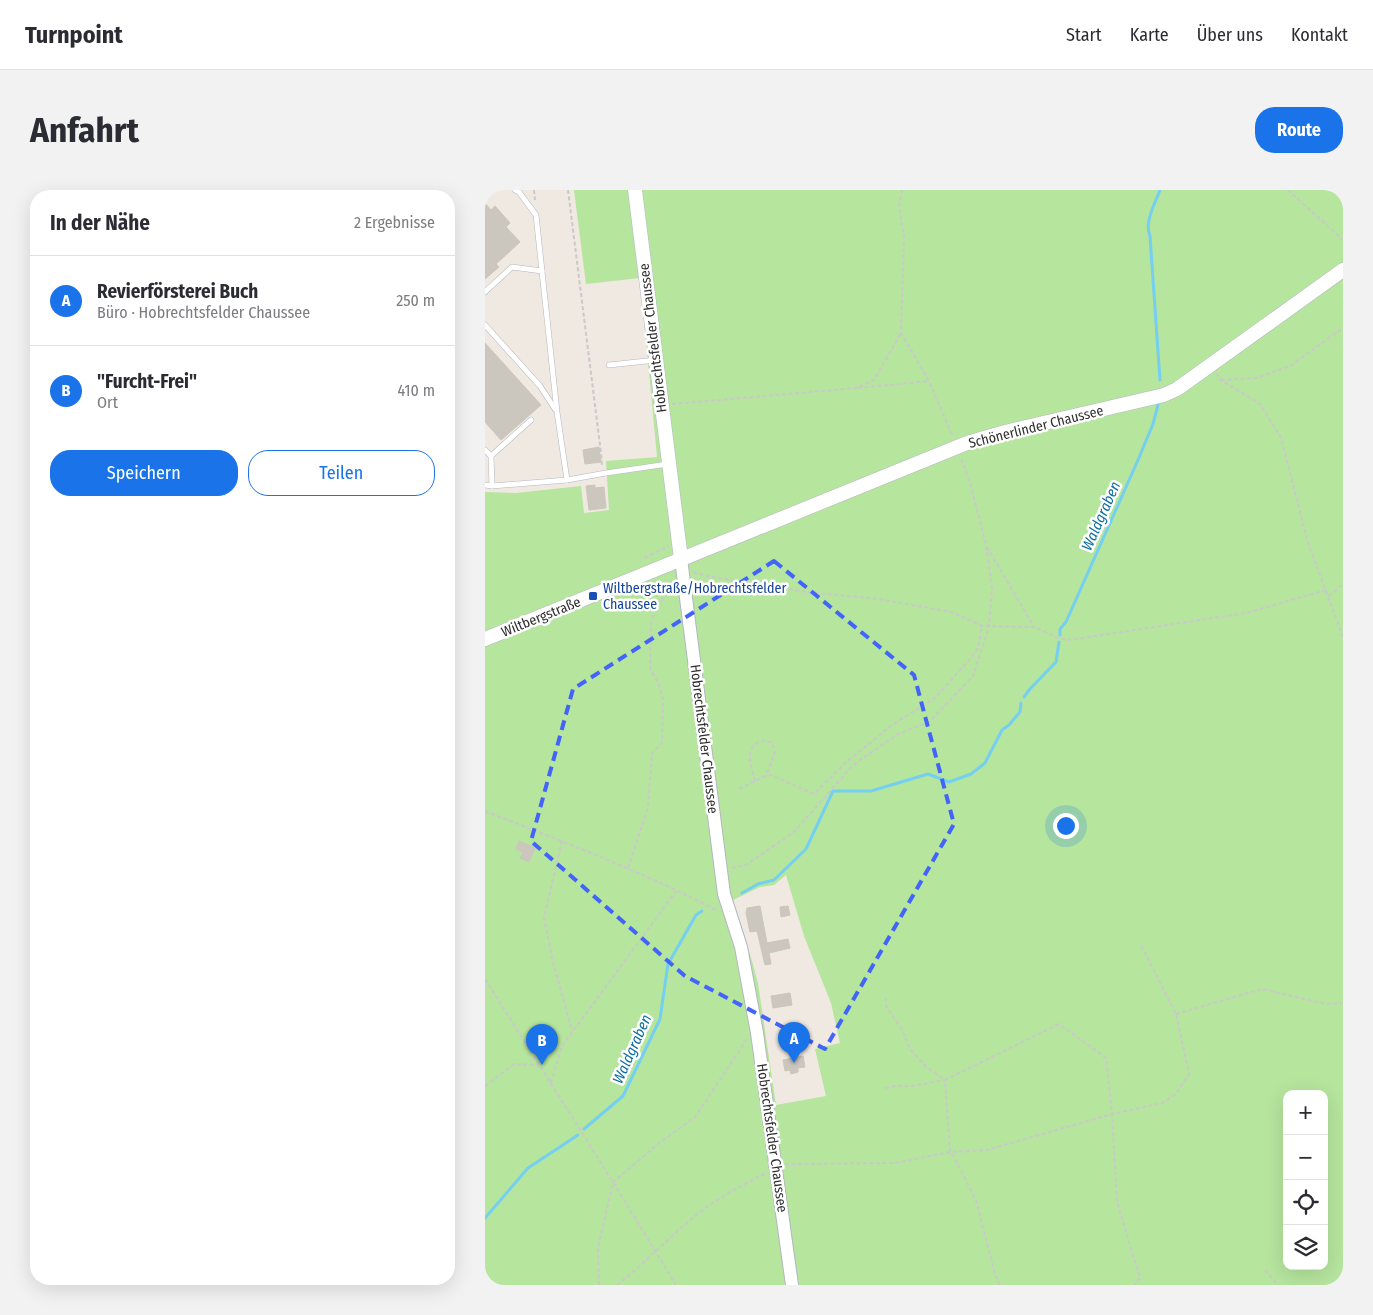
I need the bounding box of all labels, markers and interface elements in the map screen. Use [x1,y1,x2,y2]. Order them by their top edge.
text: Turnpoint [25,21,123,49]
text: Start [1066,24,1102,46]
text: Karte [1130,24,1169,46]
text: Über uns [1197,24,1263,46]
text: Kontakt [1291,24,1348,46]
button: Route [1255,107,1343,153]
text: Anfahrt [30,109,139,151]
text: In der Nähe [50,210,150,236]
text: 2 Ergebnisse [354,213,435,232]
street label: Hobrechtsfelder Chaussee [635,262,671,414]
text: Revierförsterei Buch [97,280,258,303]
text: A [62,291,70,310]
text: 250 m [396,291,435,310]
text: Büro · Hobrechtsfelder Chaussee [97,303,310,322]
text: "Furcht-Frei" [97,370,197,393]
text: B [62,381,70,400]
text: 410 m [397,381,435,400]
text: Ort [97,393,118,412]
street label: Schönerlinder Chaussee [967,402,1105,452]
button: Speichern [50,450,238,496]
button: Teilen [248,450,435,496]
water label: Waldgraben [1078,479,1124,553]
place label: Wiltbergstraße/Hobrechtsfelder Chaussee [603,580,786,613]
marker: Wiltbergstraße/Hobrechtsfelder Chaussee [587,590,599,602]
street label: Wiltbergstraße [499,593,583,641]
street label: Hobrechtsfelder Chaussee [686,663,722,815]
your location [1053,813,1079,839]
water label: Waldgraben [609,1012,655,1086]
pin: A [778,1022,810,1063]
pin: B [526,1024,558,1065]
street label: Hobrechtsfelder Chaussee [753,1063,791,1214]
map controls [1283,1090,1328,1270]
button: + [1283,1090,1328,1135]
button: − [1283,1135,1328,1180]
button: locate [1283,1180,1328,1225]
button: layers [1283,1225,1328,1270]

